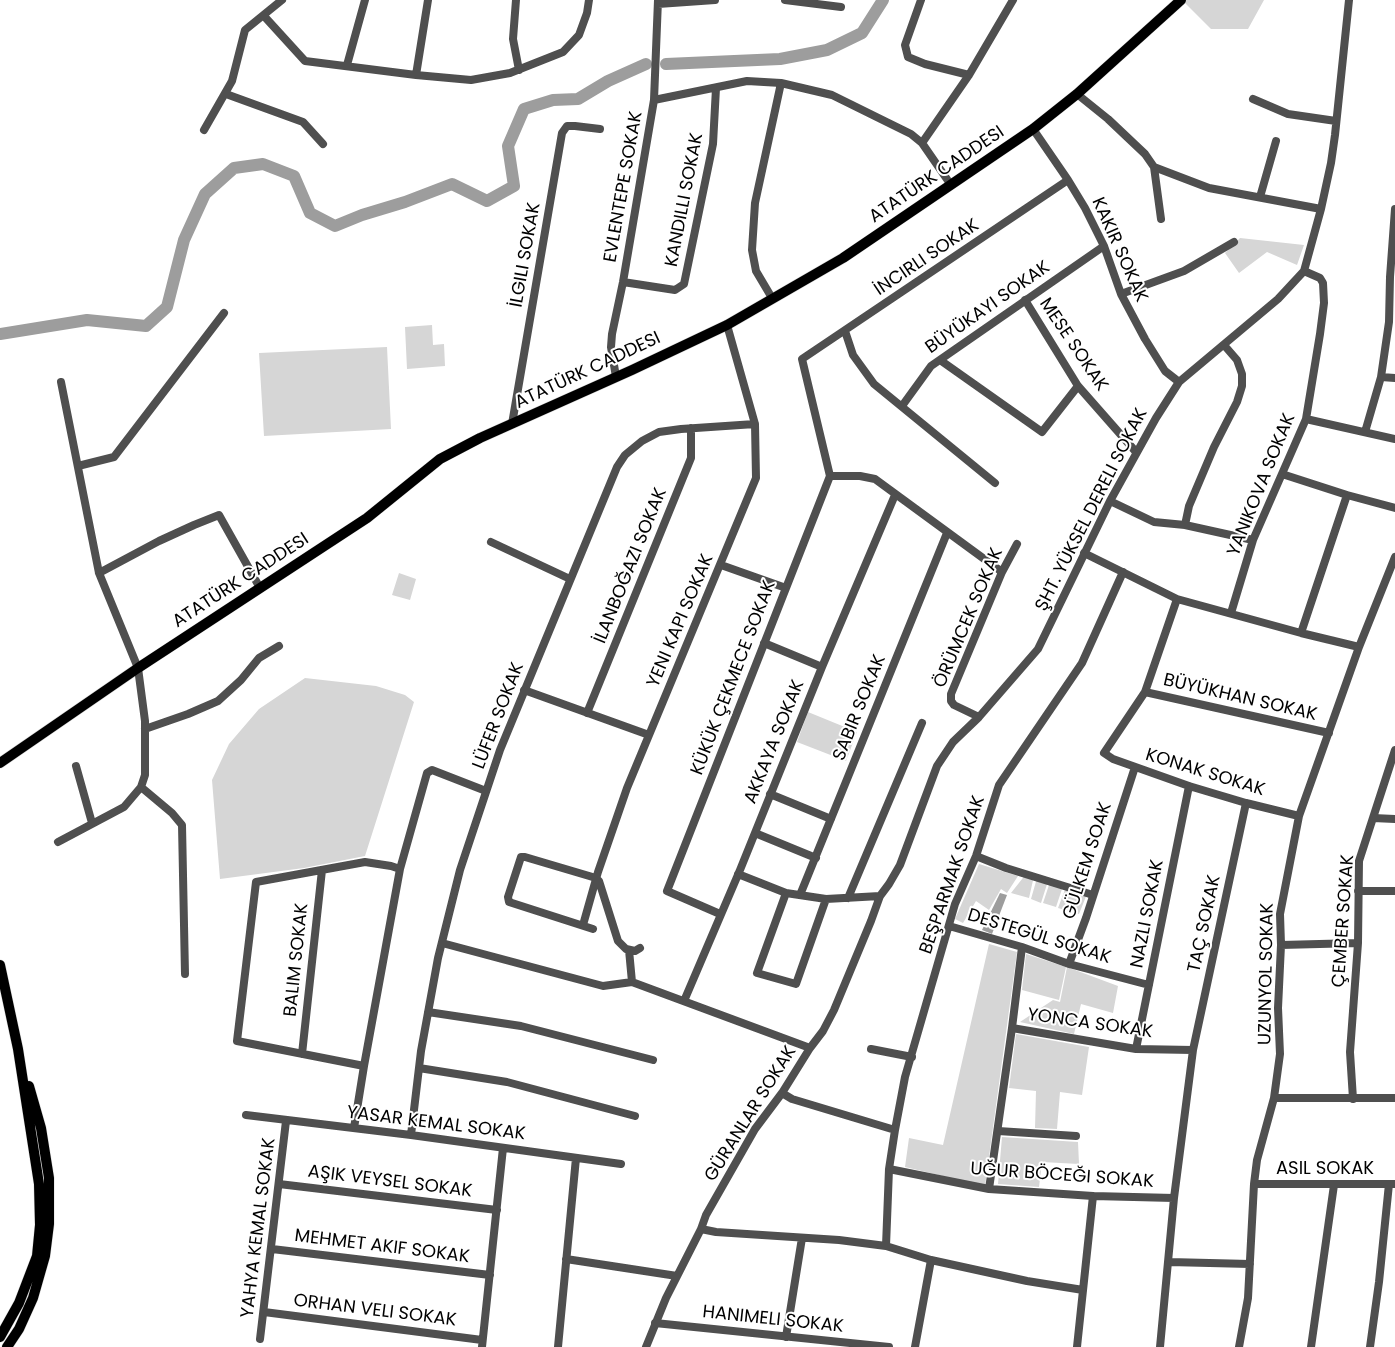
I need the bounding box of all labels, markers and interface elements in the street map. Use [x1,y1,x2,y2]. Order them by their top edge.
street label: EVLENTEPE SOKAK [600,110,648,264]
street label: ATATÜRK CADDESI [865,122,1009,228]
street label: KANDILLI SOKAK [661,131,709,269]
street label: KAKIR SOKAK [1086,194,1152,306]
street label: İLGILI SOKAK [506,201,546,309]
street label: İNCIRLI SOKAK [870,215,984,301]
street label: BÜYÜKAYI SOKAK [922,257,1054,359]
street label: MESE SOKAK [1034,294,1112,396]
street label: ATATÜRK CADDESI [512,328,664,414]
street label: ŞHT. YÜKSEL DERELI SOKAK [1031,405,1153,615]
street label: YANIKOVA SOKAK [1223,410,1301,560]
street label: İLANBOĞAZI SOKAK [590,485,672,647]
street label: ATATÜRK CADDESI [169,529,313,633]
street label: ÖRÜMCEK SOKAK [930,545,1008,691]
street label: YENI KAPI SOKAK [643,551,719,691]
street label: KÜKÜK ÇEKMECE SOKAK [687,578,781,778]
street label: SABIR SOKAK [829,652,891,764]
street label: LÜFER SOKAK [469,660,529,772]
street label: BÜYÜKHAN SOKAK [1161,670,1319,726]
street label: AKKAYA SOKAK [740,677,810,807]
street label: KONAK SOKAK [1143,745,1267,801]
street label: BEŞPARMAK SOKAK [916,793,990,957]
street label: GÜLKEM SOAK [1059,800,1117,922]
street label: ÇEMBER SOKAK [1329,854,1359,988]
street label: NAZLI SOKAK [1127,858,1169,970]
street label: TAÇ SOKAK [1184,873,1226,975]
street label: BALIM SOKAK [280,902,314,1018]
street label: UZUNYOL SOKAK [1255,903,1279,1045]
street label: DESTEGÜL SOKAK [965,905,1113,969]
street label: YONCA SOKAK [1026,1004,1154,1044]
street label: GÜRANLAR SOKAK [701,1042,801,1186]
street label: YASAR KEMAL SOKAK [345,1102,527,1146]
street label: YAHYA KEMAL SOKAK [237,1137,281,1319]
street label: ASIL SOKAK [1276,1158,1374,1180]
street label: UĞUR BÖCEĞI SOKAK [969,1159,1155,1193]
street label: AŞIK VEYSEL SOKAK [307,1161,473,1203]
street label: MEHMET AKIF SOKAK [293,1226,471,1268]
street label: ORHAN VELI SOKAK [292,1290,458,1332]
street label: HANIMELI SOKAK [701,1302,845,1338]

